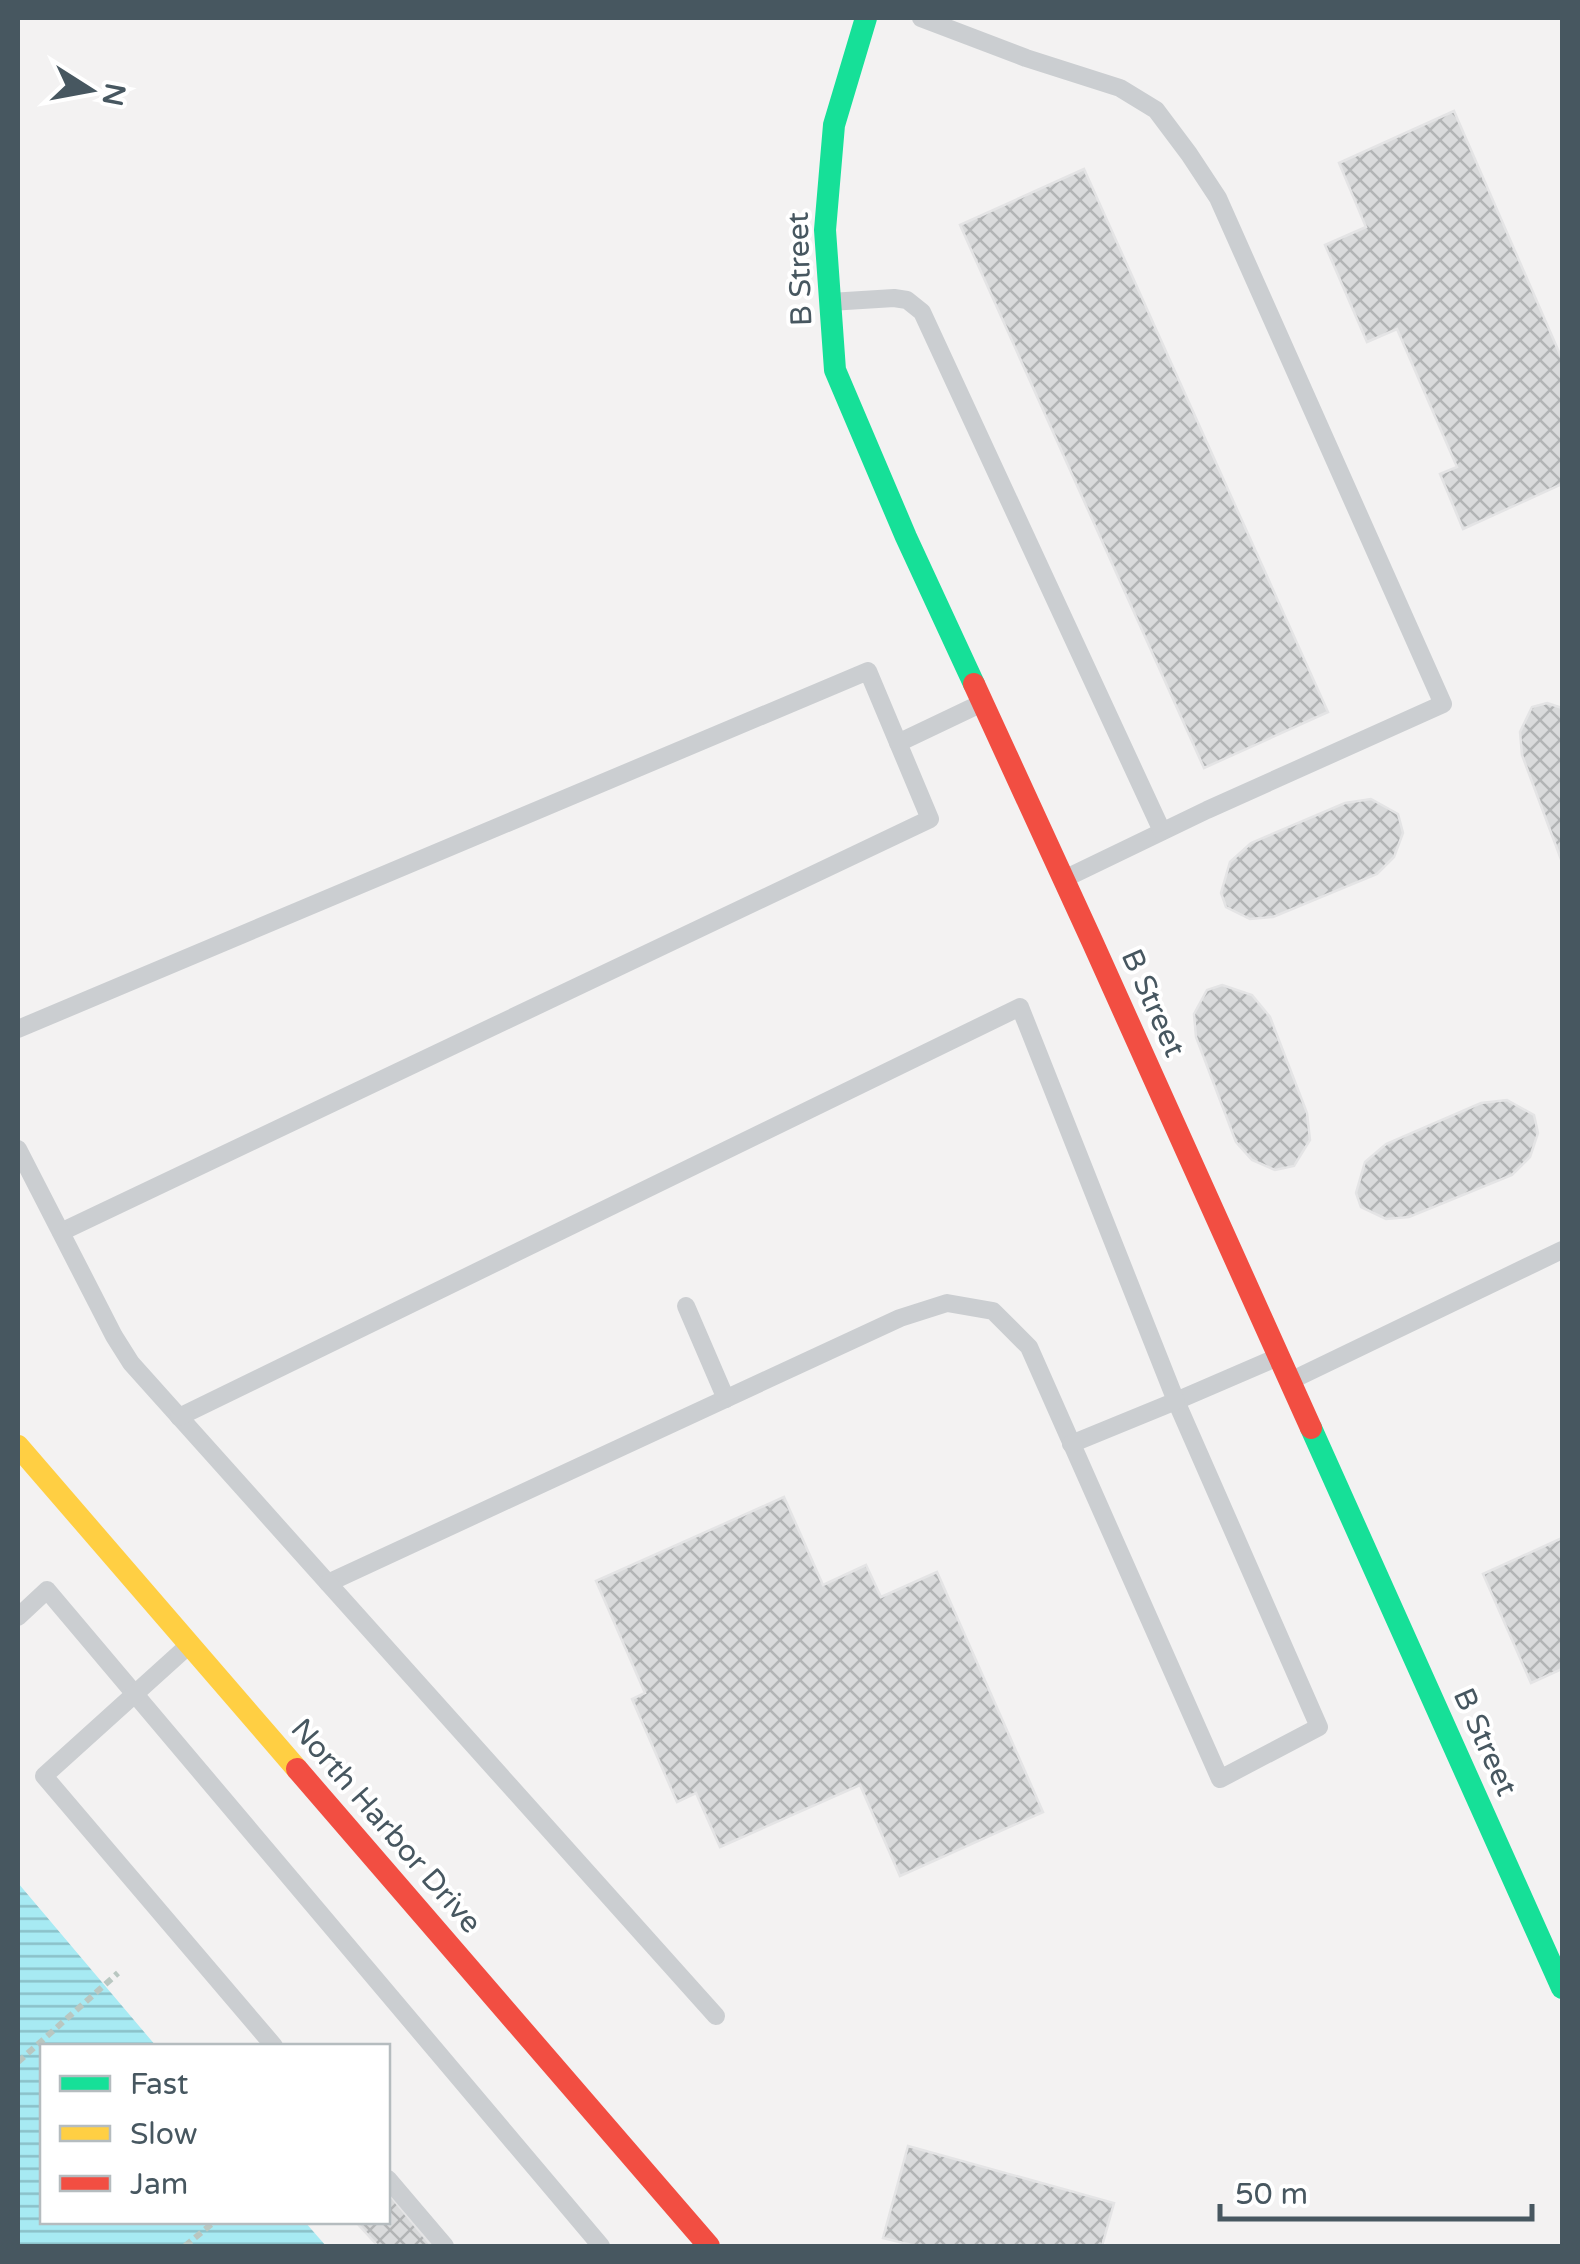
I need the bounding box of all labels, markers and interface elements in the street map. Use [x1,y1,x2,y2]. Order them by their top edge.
north arrow [40,40,140,140]
text: N [95,80,132,109]
street label: B Street [780,211,820,327]
street label: B Street [1113,943,1193,1063]
street label: B Street [1445,1682,1525,1802]
street label: North Harbor Drive [283,1711,489,1941]
legend [40,2044,390,2224]
text: Fast [130,2066,189,2103]
text: Slow [130,2116,198,2153]
scale bar [1220,2159,1532,2221]
text: Jam [130,2166,188,2203]
text: 50 m [1235,2176,1308,2213]

